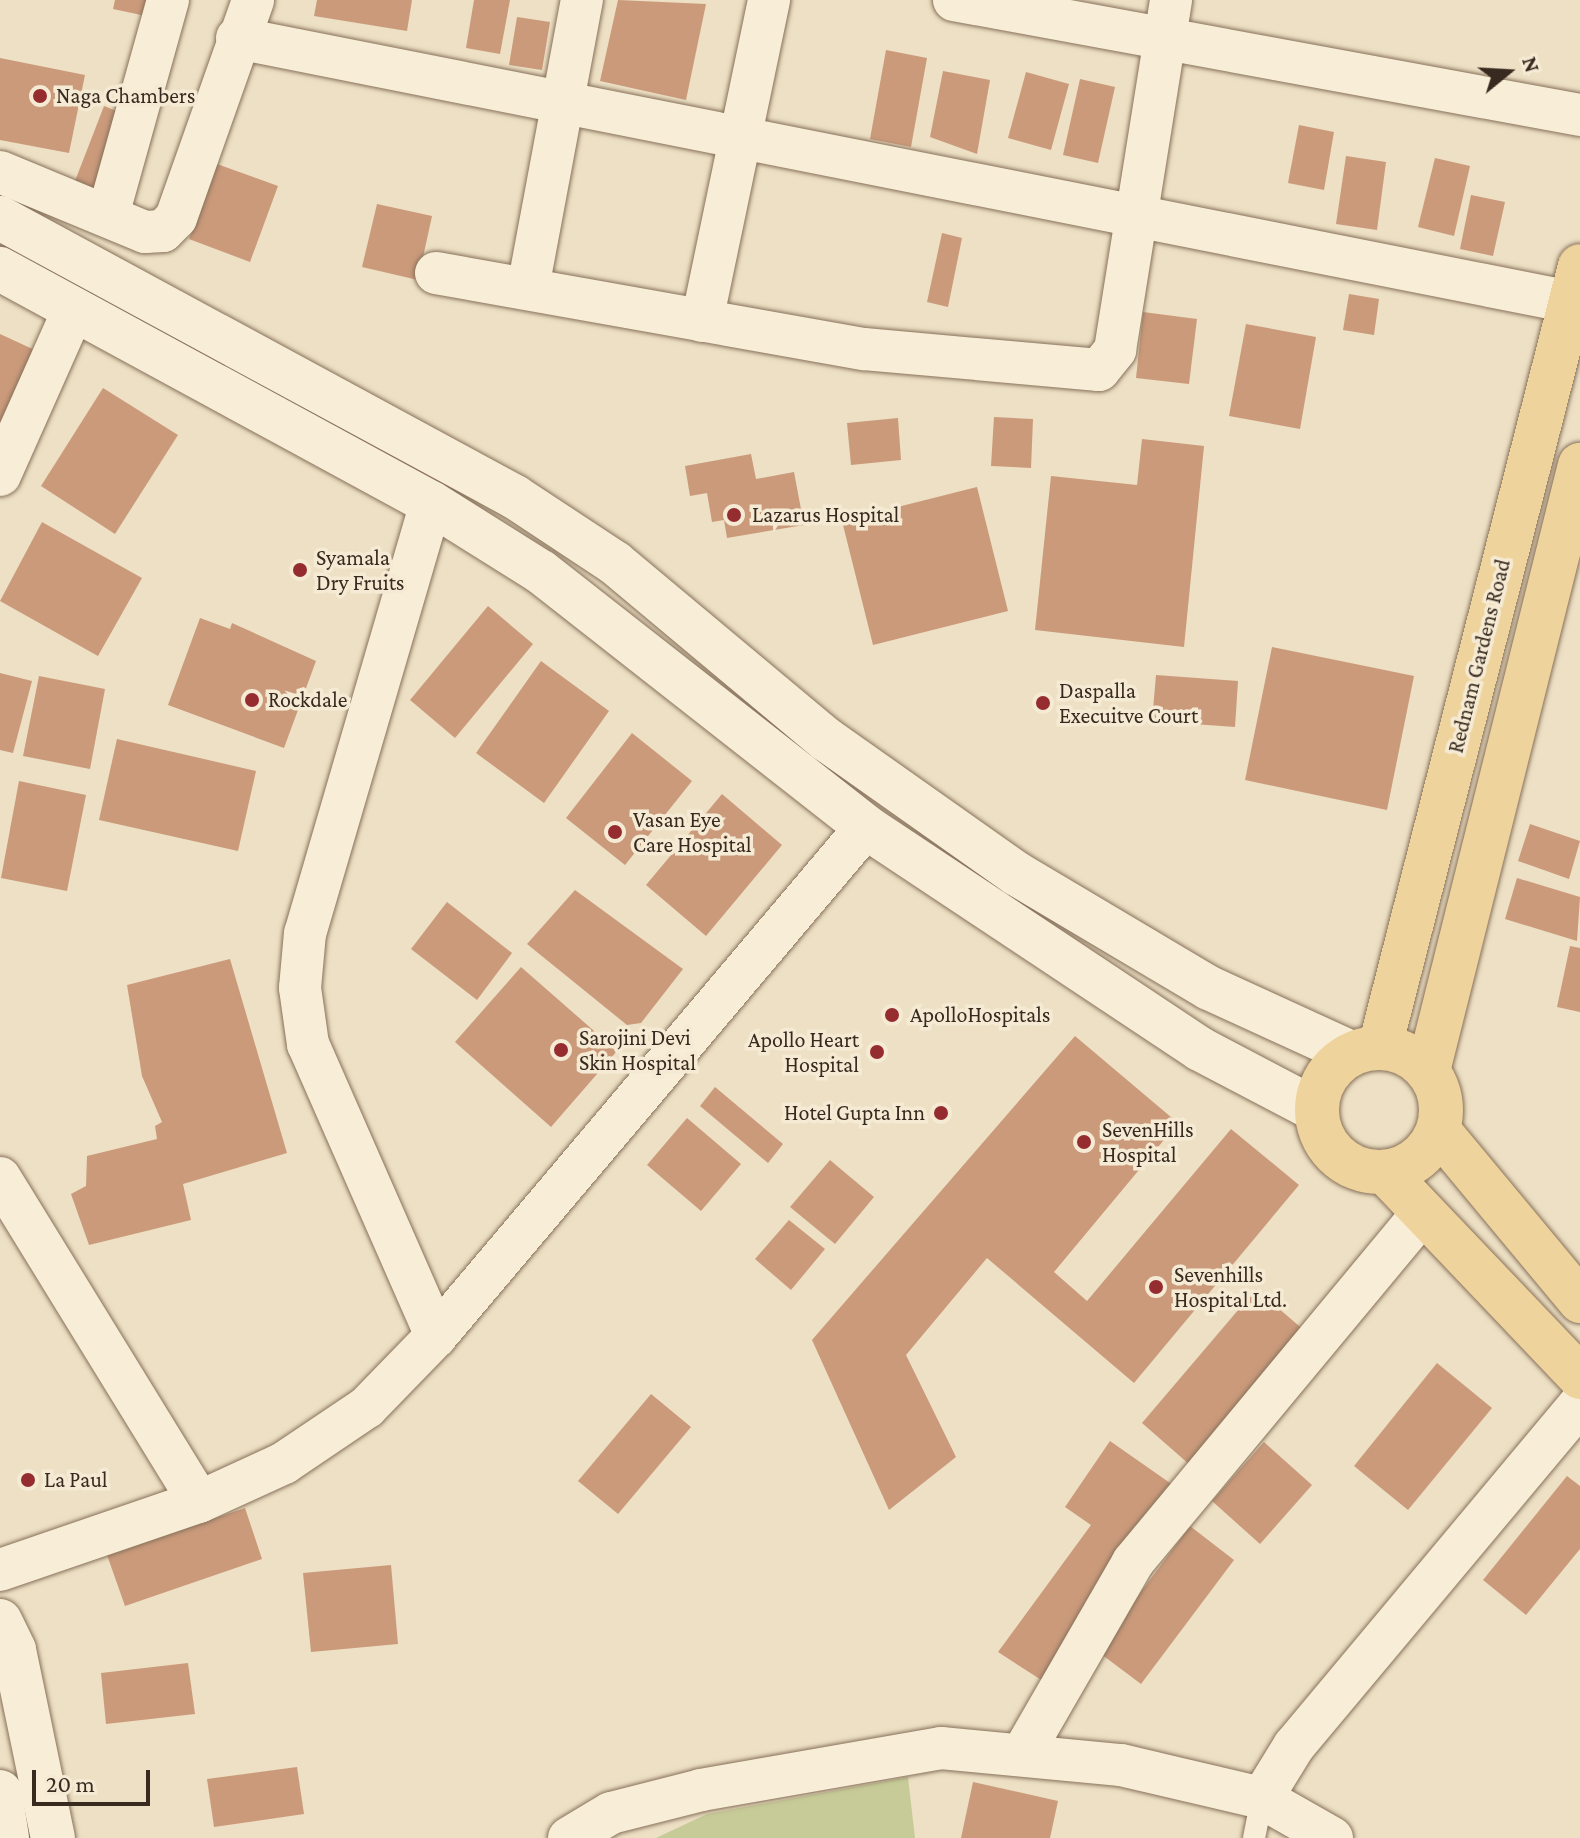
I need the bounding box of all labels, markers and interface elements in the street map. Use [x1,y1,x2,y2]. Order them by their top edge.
north arrow [1468,32,1548,112]
text: N [1517,53,1546,75]
place label: Naga Chambers [56,83,195,109]
marker: Naga Chambers [31,87,49,105]
place label: Lazarus Hospital [752,502,899,528]
marker: Lazarus Hospital [723,504,745,526]
place label: Syamala Dry Fruits [316,544,404,596]
street label: Rednam Gardens Road [1442,556,1516,756]
marker: Syamala Dry Fruits [291,561,309,579]
place label: Daspalla Execuitve Court [1059,677,1198,728]
place label: Rockdale [268,687,347,713]
marker: Rockdale [243,691,261,709]
marker: Daspalla Execuitve Court [1034,694,1052,712]
place label: Vasan Eye Care Hospital [633,806,752,858]
marker: Vasan Eye Care Hospital [604,821,626,843]
place label: ApolloHospitals [910,1002,1050,1028]
marker: ApolloHospitals [881,1004,903,1026]
place label: Sarojini Devi Skin Hospital [579,1024,696,1076]
place label: Apollo Heart Hospital [748,1026,859,1078]
marker: Sarojini Devi Skin Hospital [550,1039,572,1061]
marker: Apollo Heart Hospital [866,1041,888,1063]
place label: Hotel Gupta Inn [784,1100,925,1126]
marker: Hotel Gupta Inn [932,1104,950,1122]
place label: SevenHills Hospital [1102,1116,1194,1168]
marker: SevenHills Hospital [1073,1131,1095,1153]
place label: Sevenhills Hospital Ltd. [1174,1261,1287,1312]
marker: Sevenhills Hospital Ltd. [1145,1276,1167,1298]
place label: La Paul [44,1467,108,1493]
marker: La Paul [19,1471,37,1489]
scale bar [36,1754,154,1804]
text: 20 m [46,1770,95,1797]

